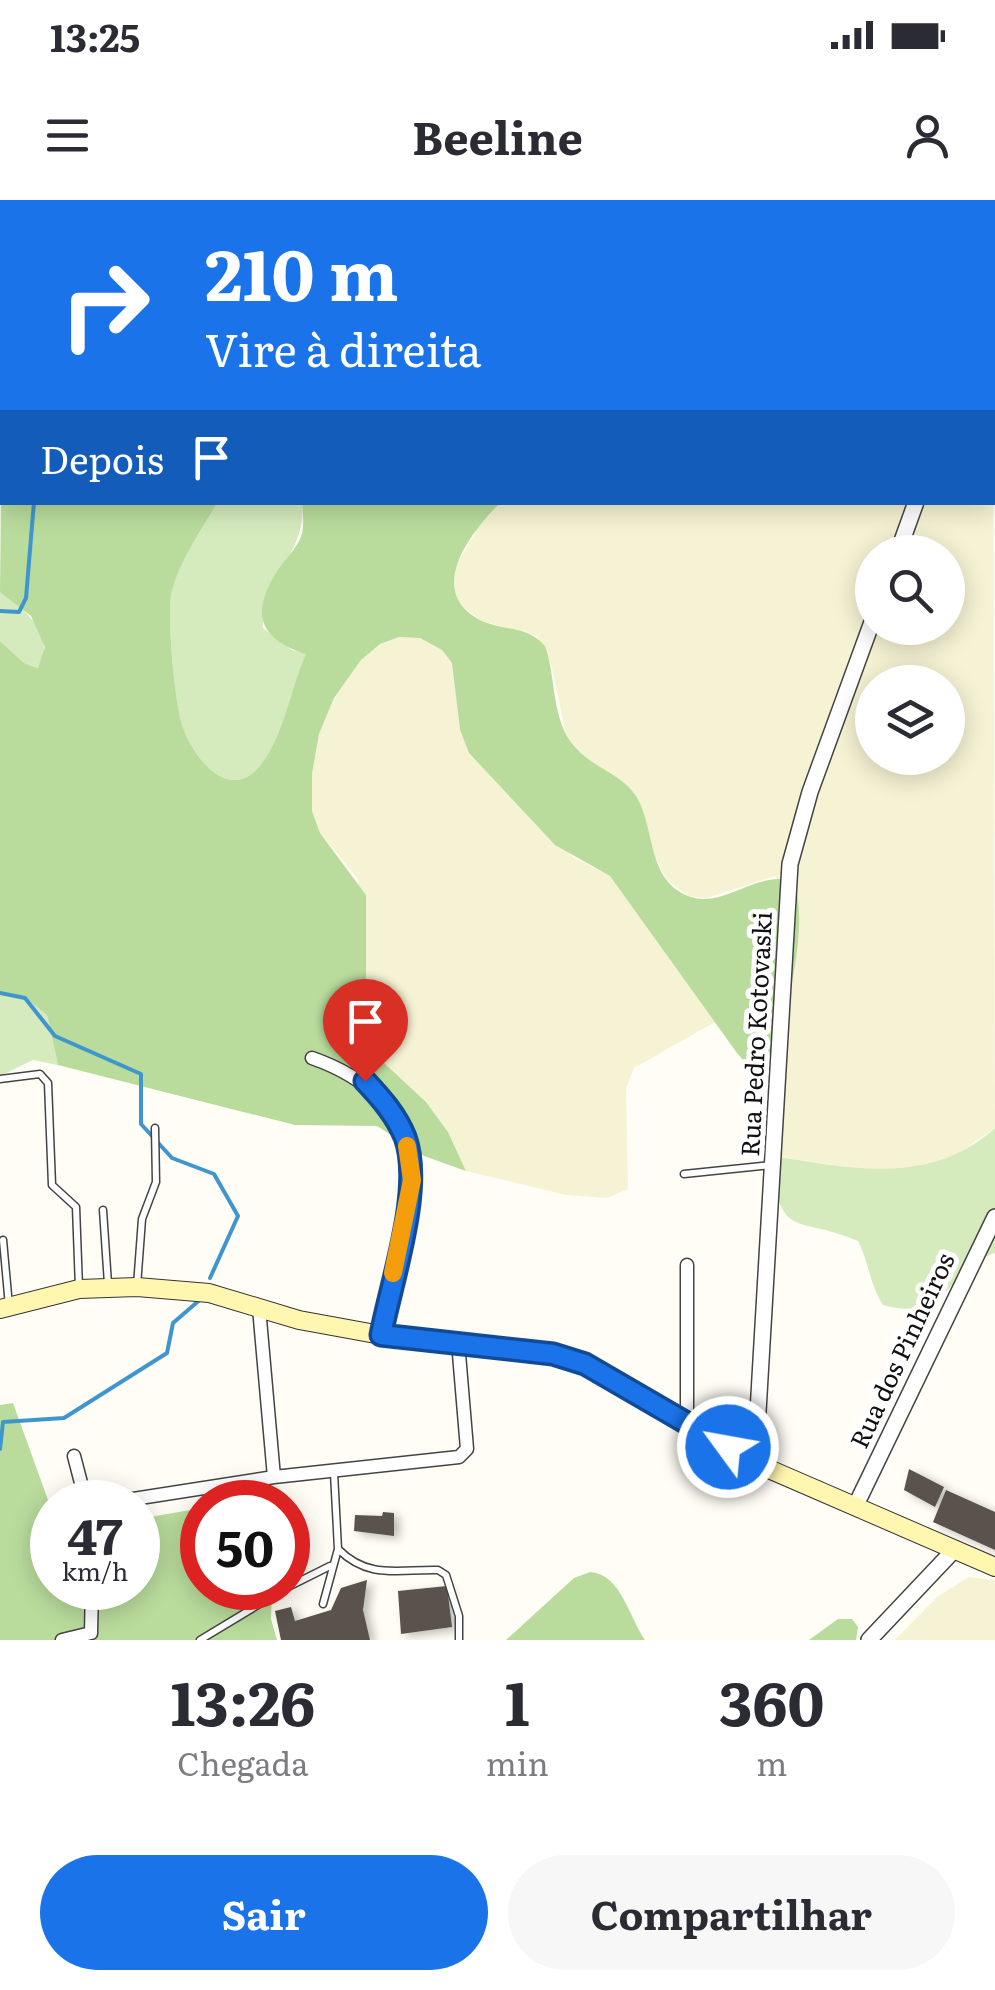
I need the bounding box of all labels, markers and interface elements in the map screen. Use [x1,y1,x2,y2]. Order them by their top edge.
text: 13:25 [50,7,140,64]
text: Beeline [412,102,583,169]
icon: menu [40,108,95,163]
icon: person [900,108,955,163]
text: 210 m [205,219,398,323]
icon: right [40,240,170,370]
text: Vire à direita [205,314,481,381]
text: Depois [40,429,164,486]
icon: arrive [184,430,239,485]
map controls [855,535,965,775]
button: search [855,535,965,645]
button: layers [855,665,965,775]
street label: Rua Pedro Kotovaski [730,911,780,1157]
pin [323,979,408,1082]
icon: arrive [338,994,393,1049]
street label: Rua dos Pinheiros [839,1246,963,1454]
position arrow [676,1395,780,1499]
speed limit sign: 50 [180,1480,310,1610]
text: 47 [67,1496,123,1570]
text: km/h [62,1552,128,1589]
text: 13:26 [170,1655,315,1744]
text: 1 [505,1655,530,1744]
text: 360 [719,1655,825,1744]
text: Chegada [177,1738,308,1786]
text: min [486,1738,549,1786]
text: m [756,1738,787,1786]
button: Sair [40,1855,488,1970]
button: Compartilhar [508,1855,955,1970]

